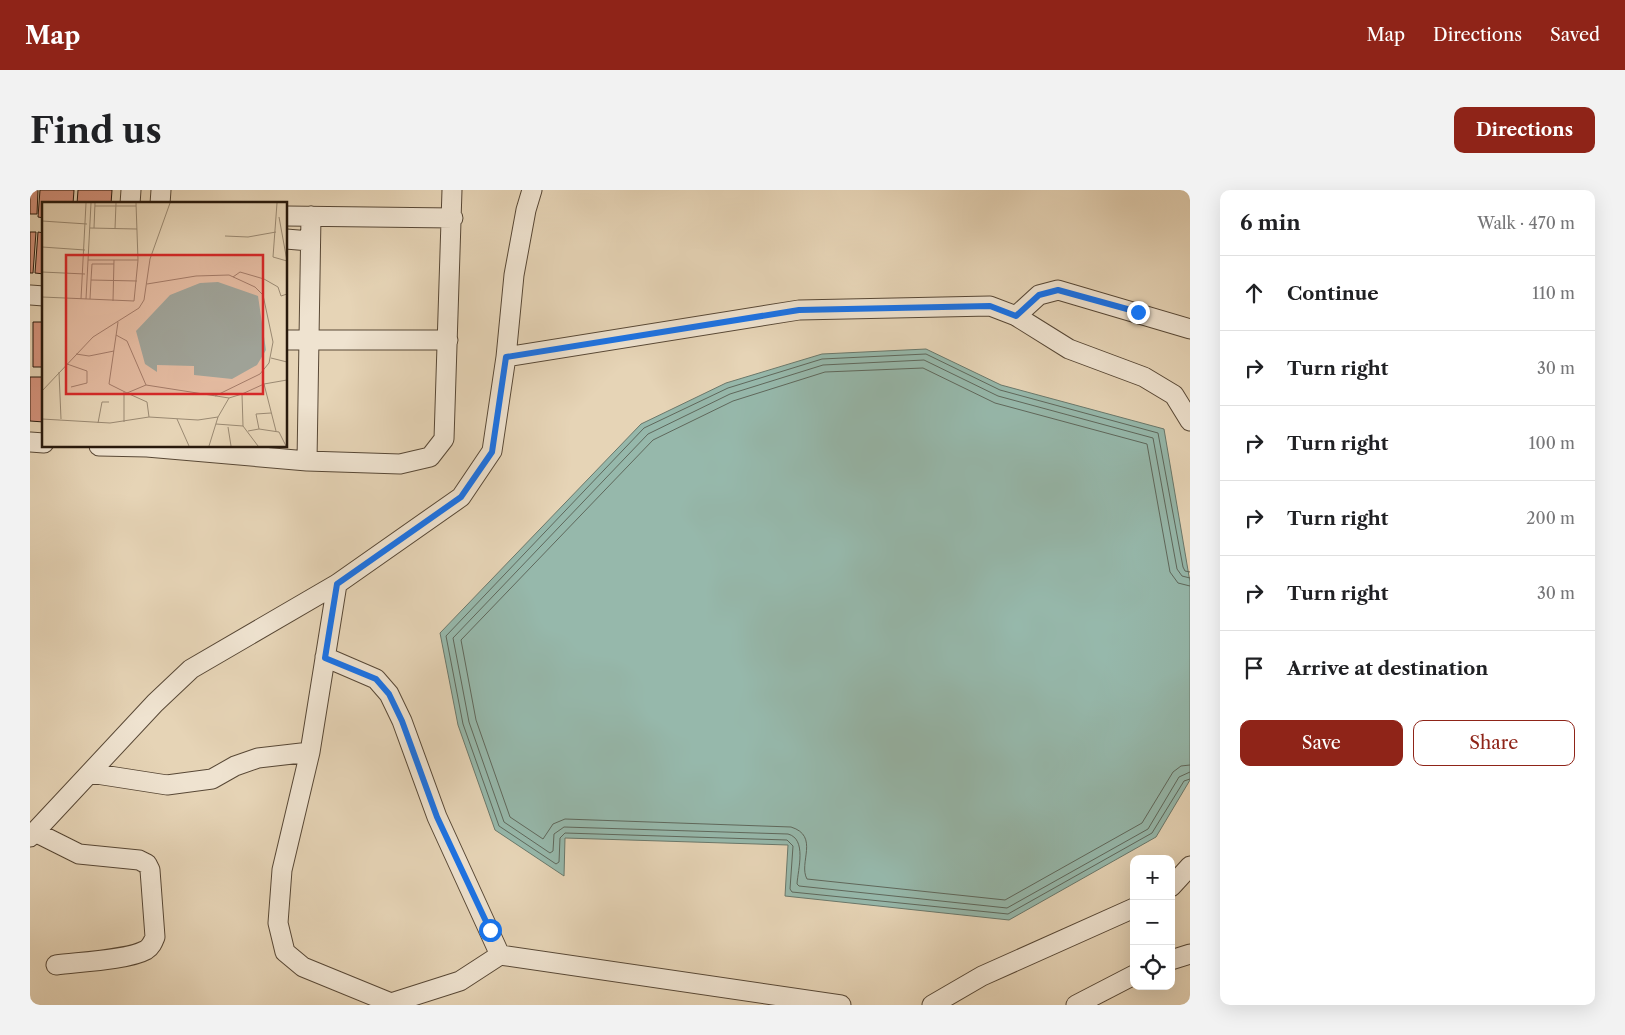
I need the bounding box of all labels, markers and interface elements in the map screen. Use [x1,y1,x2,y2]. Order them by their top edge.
text: Map [25,21,80,50]
text: Map [1366,24,1405,46]
text: Directions [1433,24,1522,46]
text: Saved [1550,24,1600,46]
button: Directions [1454,107,1595,153]
text: Find us [30,109,162,152]
inset map [42,202,288,448]
text: 6 min [1240,210,1301,235]
text: Walk · 470 m [1477,213,1575,233]
icon: ahead [1240,279,1268,307]
text: Continue [1287,282,1379,305]
text: 110 m [1532,283,1575,303]
route end [1127,301,1150,324]
icon: right [1240,354,1268,382]
text: Turn right [1287,357,1388,380]
text: 30 m [1537,358,1575,378]
icon: right [1240,429,1268,457]
text: Turn right [1287,432,1388,455]
text: 100 m [1529,433,1575,453]
icon: right [1240,504,1268,532]
text: Turn right [1287,507,1388,530]
text: 200 m [1526,508,1575,528]
icon: right [1240,579,1268,607]
text: Turn right [1287,582,1388,605]
text: 30 m [1537,583,1575,603]
icon: arrive [1240,654,1268,682]
text: Arrive at destination [1287,657,1488,680]
button: Save [1240,720,1403,766]
button: Share [1413,720,1575,766]
map controls [1130,855,1175,990]
button: + [1130,855,1175,900]
button: − [1130,900,1175,945]
route start [479,919,502,942]
button: locate [1130,945,1175,990]

